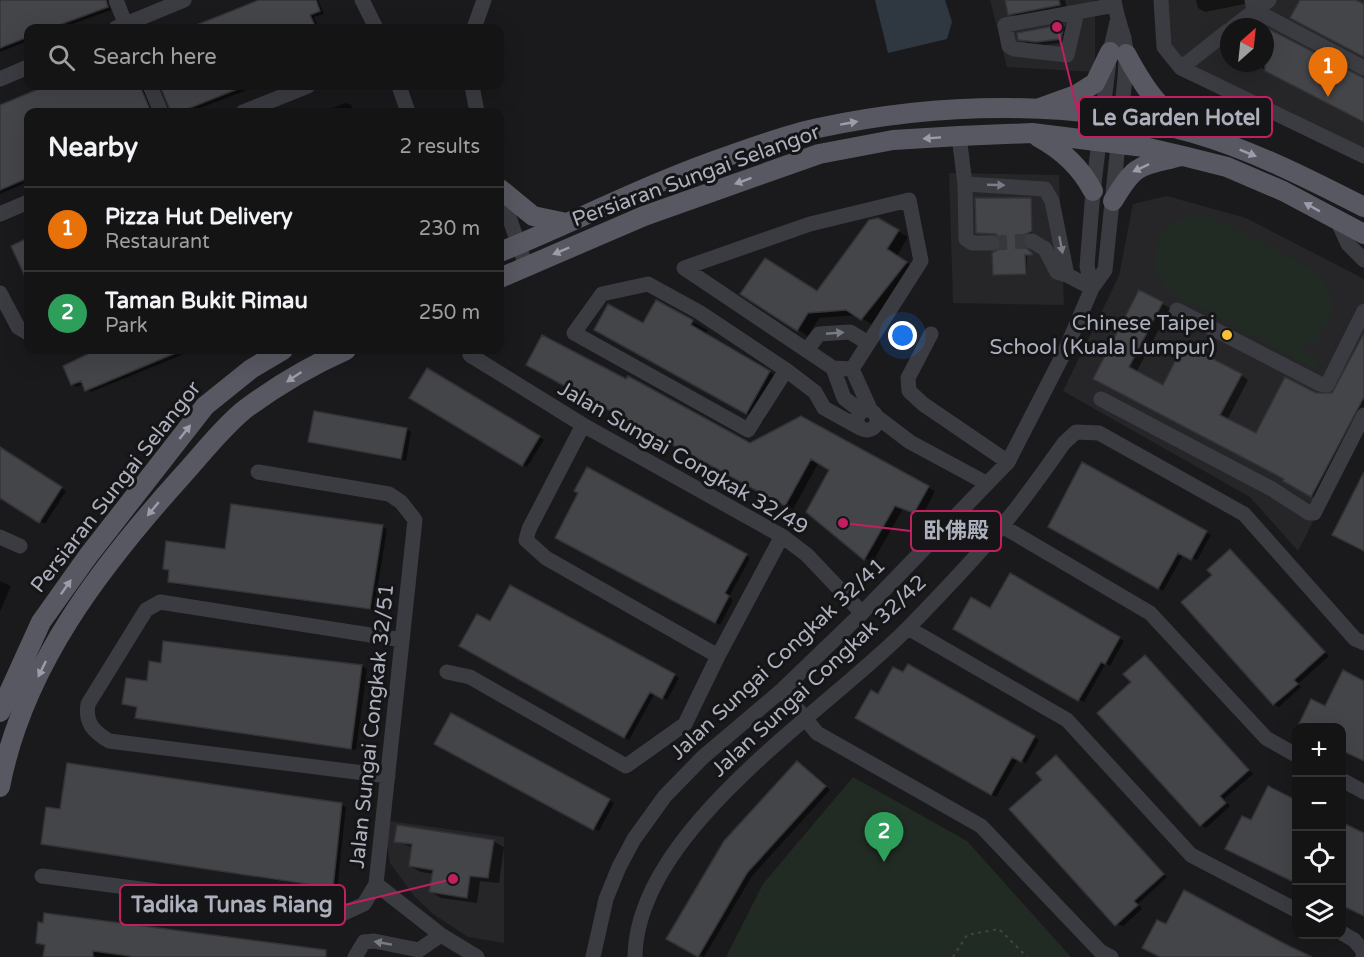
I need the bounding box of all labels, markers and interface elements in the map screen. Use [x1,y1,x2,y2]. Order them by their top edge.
north arrow [1220,18,1274,72]
search box [24,24,504,90]
icon: search [45,41,78,74]
text: Search here [93,44,217,70]
pin: 1 [1308,48,1348,97]
callout: Le Garden Hotel [1079,97,1272,137]
text: Le Garden Hotel [1091,105,1261,131]
one-way arrow [840,118,859,127]
street label: Persiaran Sungai Selangor [569,119,823,233]
text: Nearby [48,132,138,163]
one-way arrow [923,133,942,142]
text: 2 results [400,135,480,159]
one-way arrow [1239,149,1257,158]
one-way arrow [1132,163,1150,173]
one-way arrow [734,177,752,186]
one-way arrow [986,180,1005,190]
one-way arrow [1303,202,1320,212]
text: Pizza Hut Delivery [105,204,293,230]
text: 1 [61,217,74,241]
text: 230 m [419,217,480,241]
text: Restaurant [105,230,210,254]
one-way arrow [1057,235,1066,254]
one-way arrow [552,246,570,256]
text: Taman Bukit Rimau [105,288,308,314]
text: 2 [61,301,74,325]
text: 250 m [419,301,480,325]
place label: Chinese Taipei School (Kuala Lumpur) [989,311,1215,360]
text: Park [105,314,148,338]
your location [888,321,917,350]
one-way arrow [826,328,845,338]
marker: Chinese Taipei School (Kuala Lumpur) [1220,328,1234,342]
one-way arrow [286,371,302,382]
street label: Persiaran Sungai Selangor [26,376,206,598]
street label: Jalan Sungai Congkak 32/49 [553,376,813,540]
one-way arrow [178,424,191,440]
one-way arrow [147,501,160,516]
callout: 卧佛殿 [911,511,1001,551]
text: 卧佛殿 [923,518,989,544]
street label: Jalan Sungai Congkak 32/41 [665,553,891,765]
street label: Jalan Sungai Congkak 32/42 [706,570,932,782]
one-way arrow [60,579,72,595]
street label: Jalan Sungai Congkak 32/51 [345,582,399,870]
one-way arrow [38,660,47,677]
map controls [1292,723,1346,939]
button: + [1292,723,1346,777]
button: − [1292,777,1346,831]
pin: 2 [864,812,904,862]
button: locate [1292,831,1346,885]
callout: Tadika Tunas Riang [120,885,345,925]
button: layers [1292,885,1346,939]
text: Tadika Tunas Riang [130,892,333,918]
one-way arrow [373,938,392,947]

